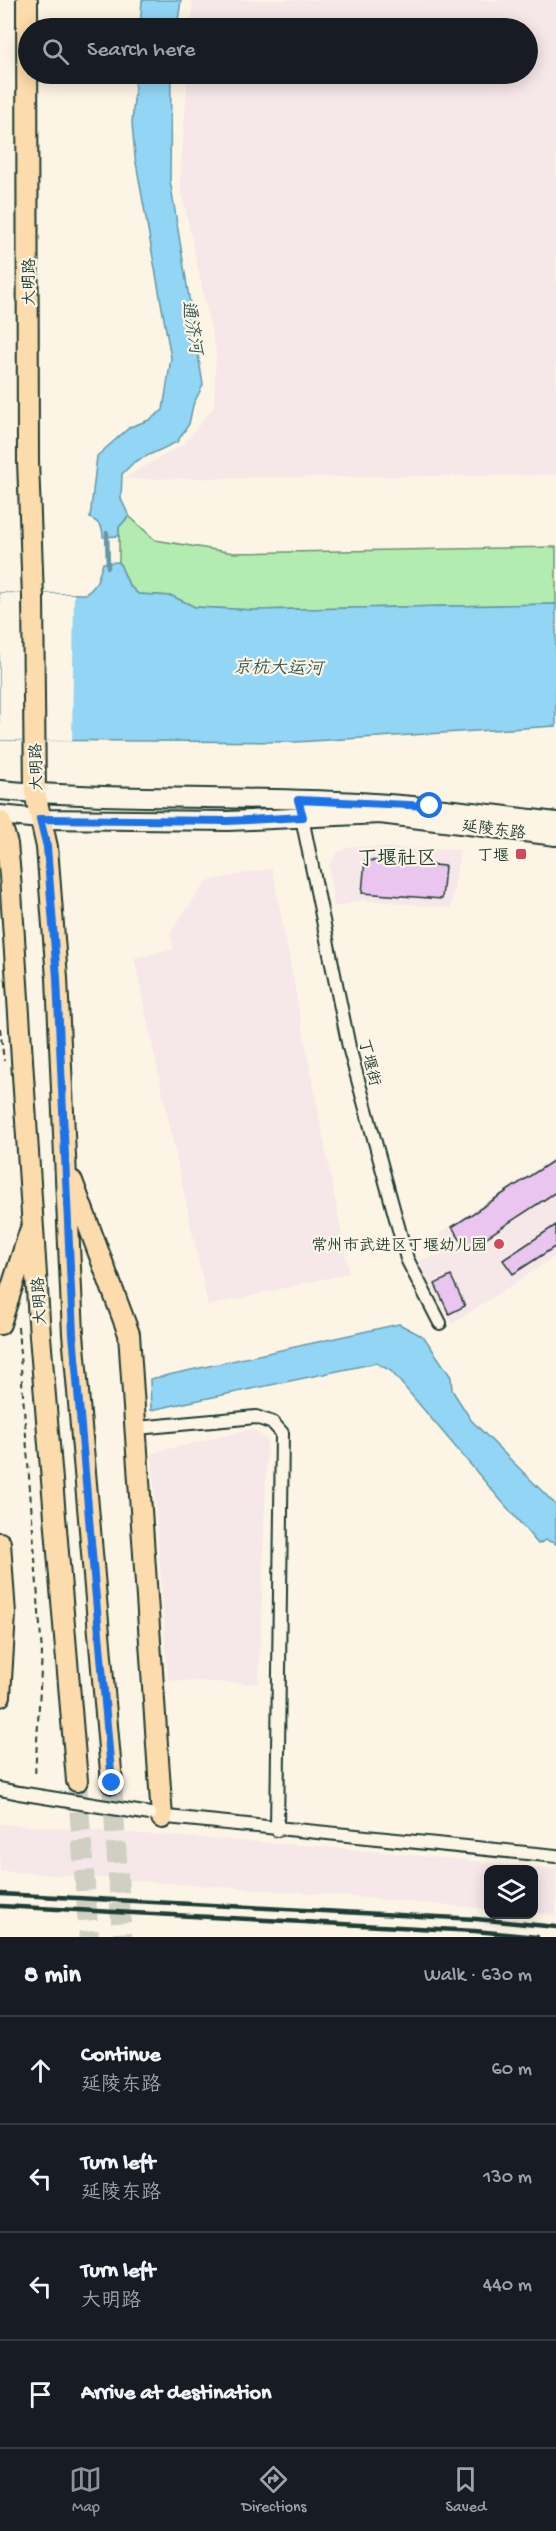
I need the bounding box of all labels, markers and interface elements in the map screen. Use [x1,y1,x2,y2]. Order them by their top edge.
search box [18,18,538,84]
icon: search [39,35,72,68]
text: Search here [87,38,195,64]
street label: 大明路 [20,258,41,306]
water label: 通济河 [176,299,207,359]
water label: 京杭大运河 [233,657,326,681]
street label: 大明路 [27,743,48,791]
route start [416,792,442,818]
street label: 延陵东路 [461,816,527,845]
place label: 丁堰 [477,847,509,867]
marker: 丁堰 [514,847,528,861]
district label: 丁堰社区 [357,848,437,872]
street label: 丁堰街 [353,1037,384,1088]
place label: 常州市武进区丁堰幼儿园 [311,1236,487,1257]
marker: 常州市武进区丁堰幼儿园 [492,1237,506,1251]
street label: 大明路 [29,1276,52,1325]
route end [98,1769,124,1795]
map controls [484,1865,538,1919]
button: layers [484,1865,538,1919]
text: 8 min [24,1961,81,1992]
text: Walk · 630 m [424,1965,532,1988]
text: Continue [81,2043,161,2069]
icon: ahead [24,2054,57,2087]
text: 60 m [492,2059,532,2082]
text: 延陵东路 [81,2075,161,2098]
text: Turn left [81,2151,155,2177]
icon: left [24,2162,57,2195]
text: 130 m [483,2167,532,2190]
text: 延陵东路 [81,2183,161,2206]
text: Turn left [81,2259,155,2285]
icon: left [24,2270,57,2303]
text: 440 m [483,2275,532,2298]
text: 大明路 [81,2291,141,2314]
icon: arrive [24,2378,57,2411]
text: Arrive at destination [81,2381,271,2407]
tab: Map [69,2463,102,2518]
tab: Directions [241,2463,307,2518]
tab: Saved [445,2463,486,2518]

